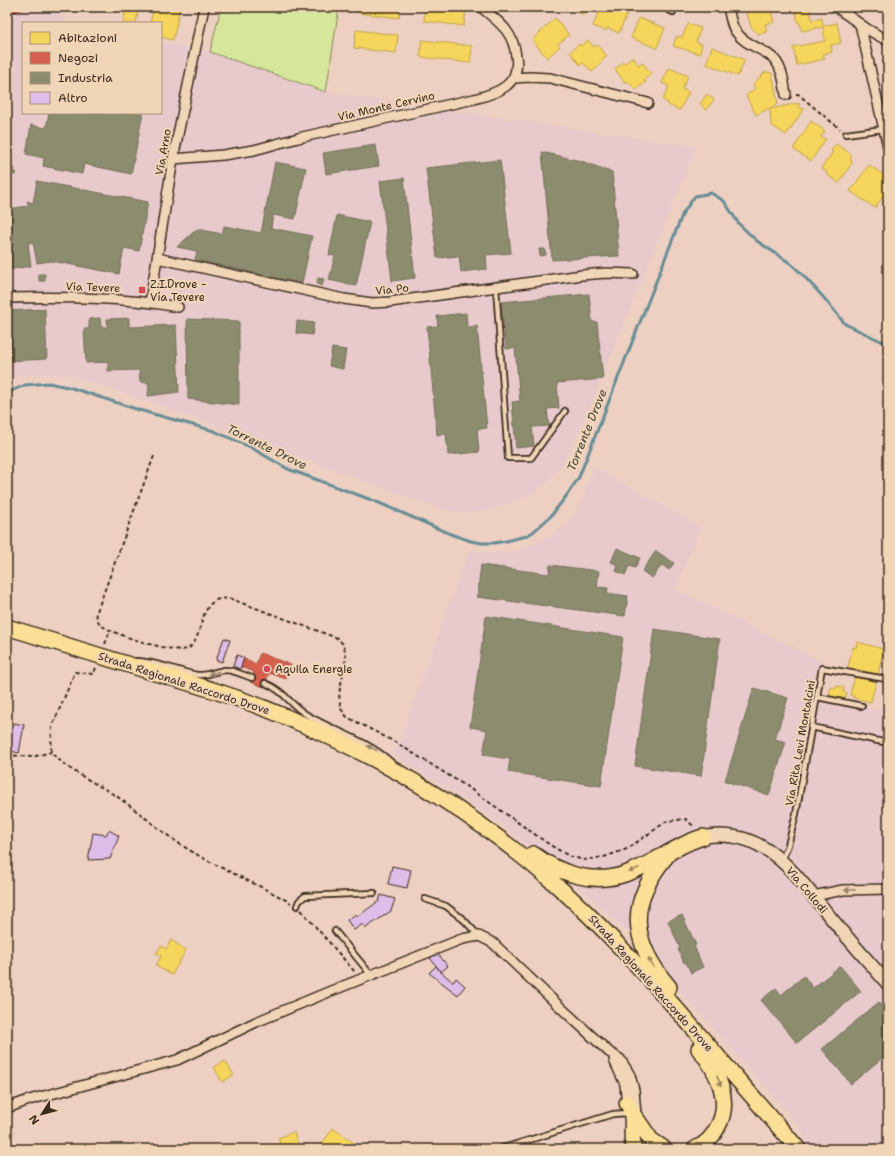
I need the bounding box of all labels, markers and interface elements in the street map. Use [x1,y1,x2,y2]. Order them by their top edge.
legend [22,22,162,114]
text: Abitazioni [58,30,117,46]
text: Negozi [58,50,98,66]
text: Industria [58,70,113,86]
street label: Via Monte Cervino [336,88,436,125]
text: Altro [58,90,88,106]
street label: Via Arno [152,127,175,177]
place label: Z.I.Drove - Via Tevere [150,277,206,305]
street label: Via Tevere [65,279,121,296]
street label: Via Po [375,280,410,299]
marker: Z.I.Drove - Via Tevere [137,285,147,295]
water label: Torrente Drove [563,386,611,473]
water label: Torrente Drove [224,421,310,473]
street label: Strada Regionale Raccordo Drove [96,649,271,718]
place label: Aquila Energie [275,662,352,677]
marker: Aquila Energie [262,664,272,674]
one-way arrow [208,670,220,676]
street label: Via Rita Levi Montalcini [782,679,819,807]
one-way arrow [366,745,378,751]
street label: Via Collodi [782,864,831,917]
one-way arrow [629,867,640,873]
one-way arrow [843,887,856,893]
street label: Strada Regionale Raccordo Drove [585,912,716,1055]
one-way arrow [648,957,655,969]
one-way arrow [716,1075,722,1087]
north arrow [22,1094,62,1134]
text: N [26,1111,43,1128]

